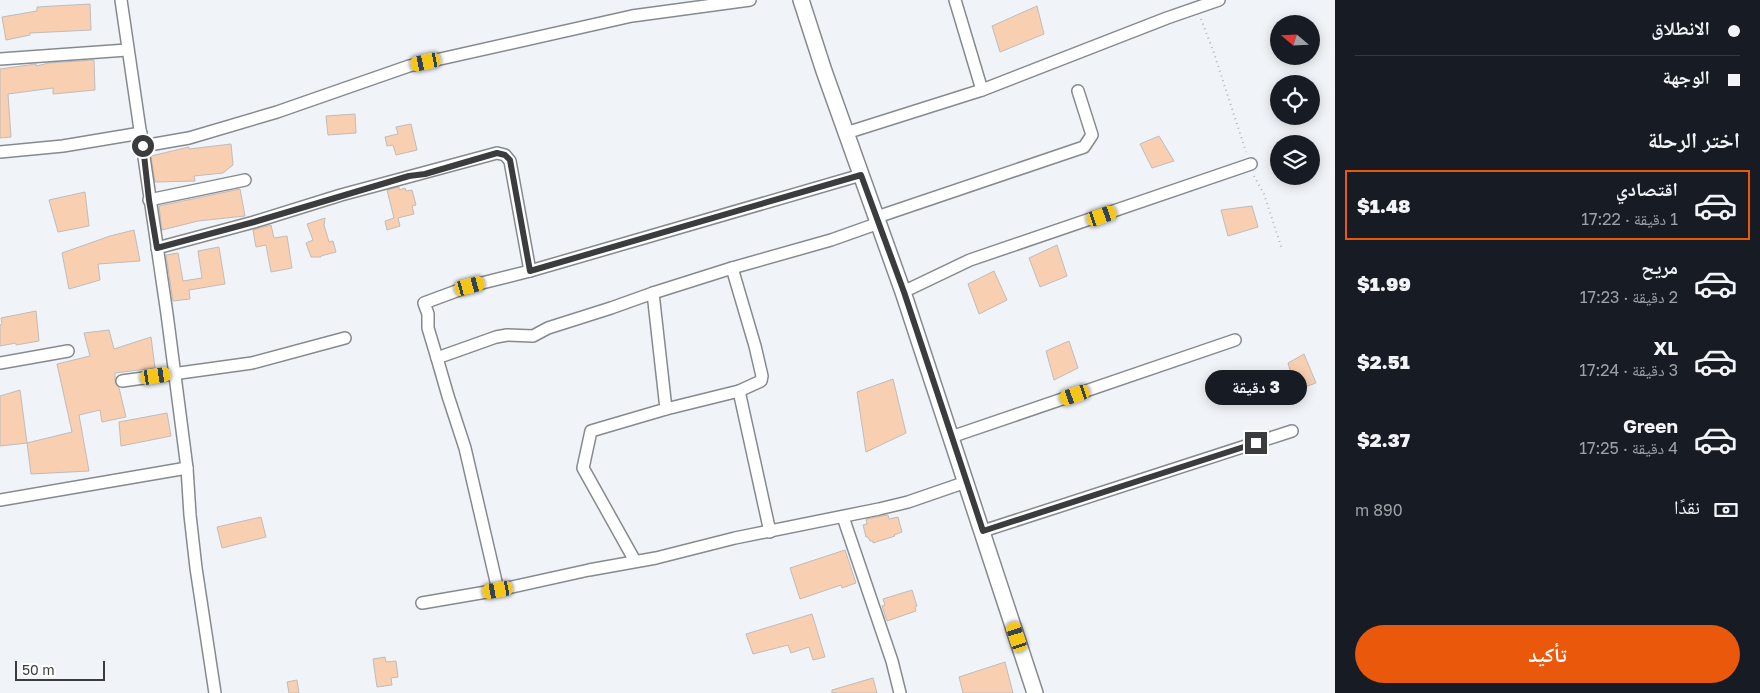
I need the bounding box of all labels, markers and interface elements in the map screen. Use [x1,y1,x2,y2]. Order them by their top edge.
north arrow [1270,15,1320,65]
map controls [1270,15,1320,185]
text: الانطلاق [1651,16,1710,39]
car [409,52,442,72]
text: الوجهة [1662,65,1710,88]
button: locate [1270,75,1320,125]
text: اختر الرحلة [1648,126,1740,153]
route start [132,135,154,157]
button: layers [1270,135,1320,185]
text: اقتصادي [1616,177,1678,200]
icon: car [1693,183,1738,228]
text: $1.48 [1357,194,1411,217]
car [1085,204,1118,228]
text: 1 دقيقة · 17:22 [1581,209,1678,229]
text: مريح [1641,255,1678,278]
icon: car [1693,261,1738,306]
text: $1.99 [1357,272,1411,295]
car [453,275,486,297]
text: 2 دقيقة · 17:23 [1580,287,1678,307]
text: XL [1653,336,1678,359]
icon: car [1693,339,1738,384]
text: $2.51 [1357,350,1410,373]
text: 3 دقيقة · 17:24 [1579,360,1678,380]
car [140,366,171,386]
callout: 3 دقيقة [1205,370,1307,406]
text: 3 دقيقة [1232,377,1280,397]
car [1058,383,1091,407]
text: Green [1623,414,1678,437]
icon: car [1693,417,1738,462]
text: $2.37 [1357,428,1410,451]
route end [1245,432,1267,454]
text: 4 دقيقة · 17:25 [1579,438,1678,458]
text: نقدًا [1674,495,1700,518]
icon: cash [1712,496,1740,524]
text: 890 m [1355,500,1403,520]
car [481,580,514,600]
car [1005,620,1028,654]
button: تأكيد [1355,625,1740,683]
scale bar [15,658,105,681]
text: 50 m [22,661,55,678]

